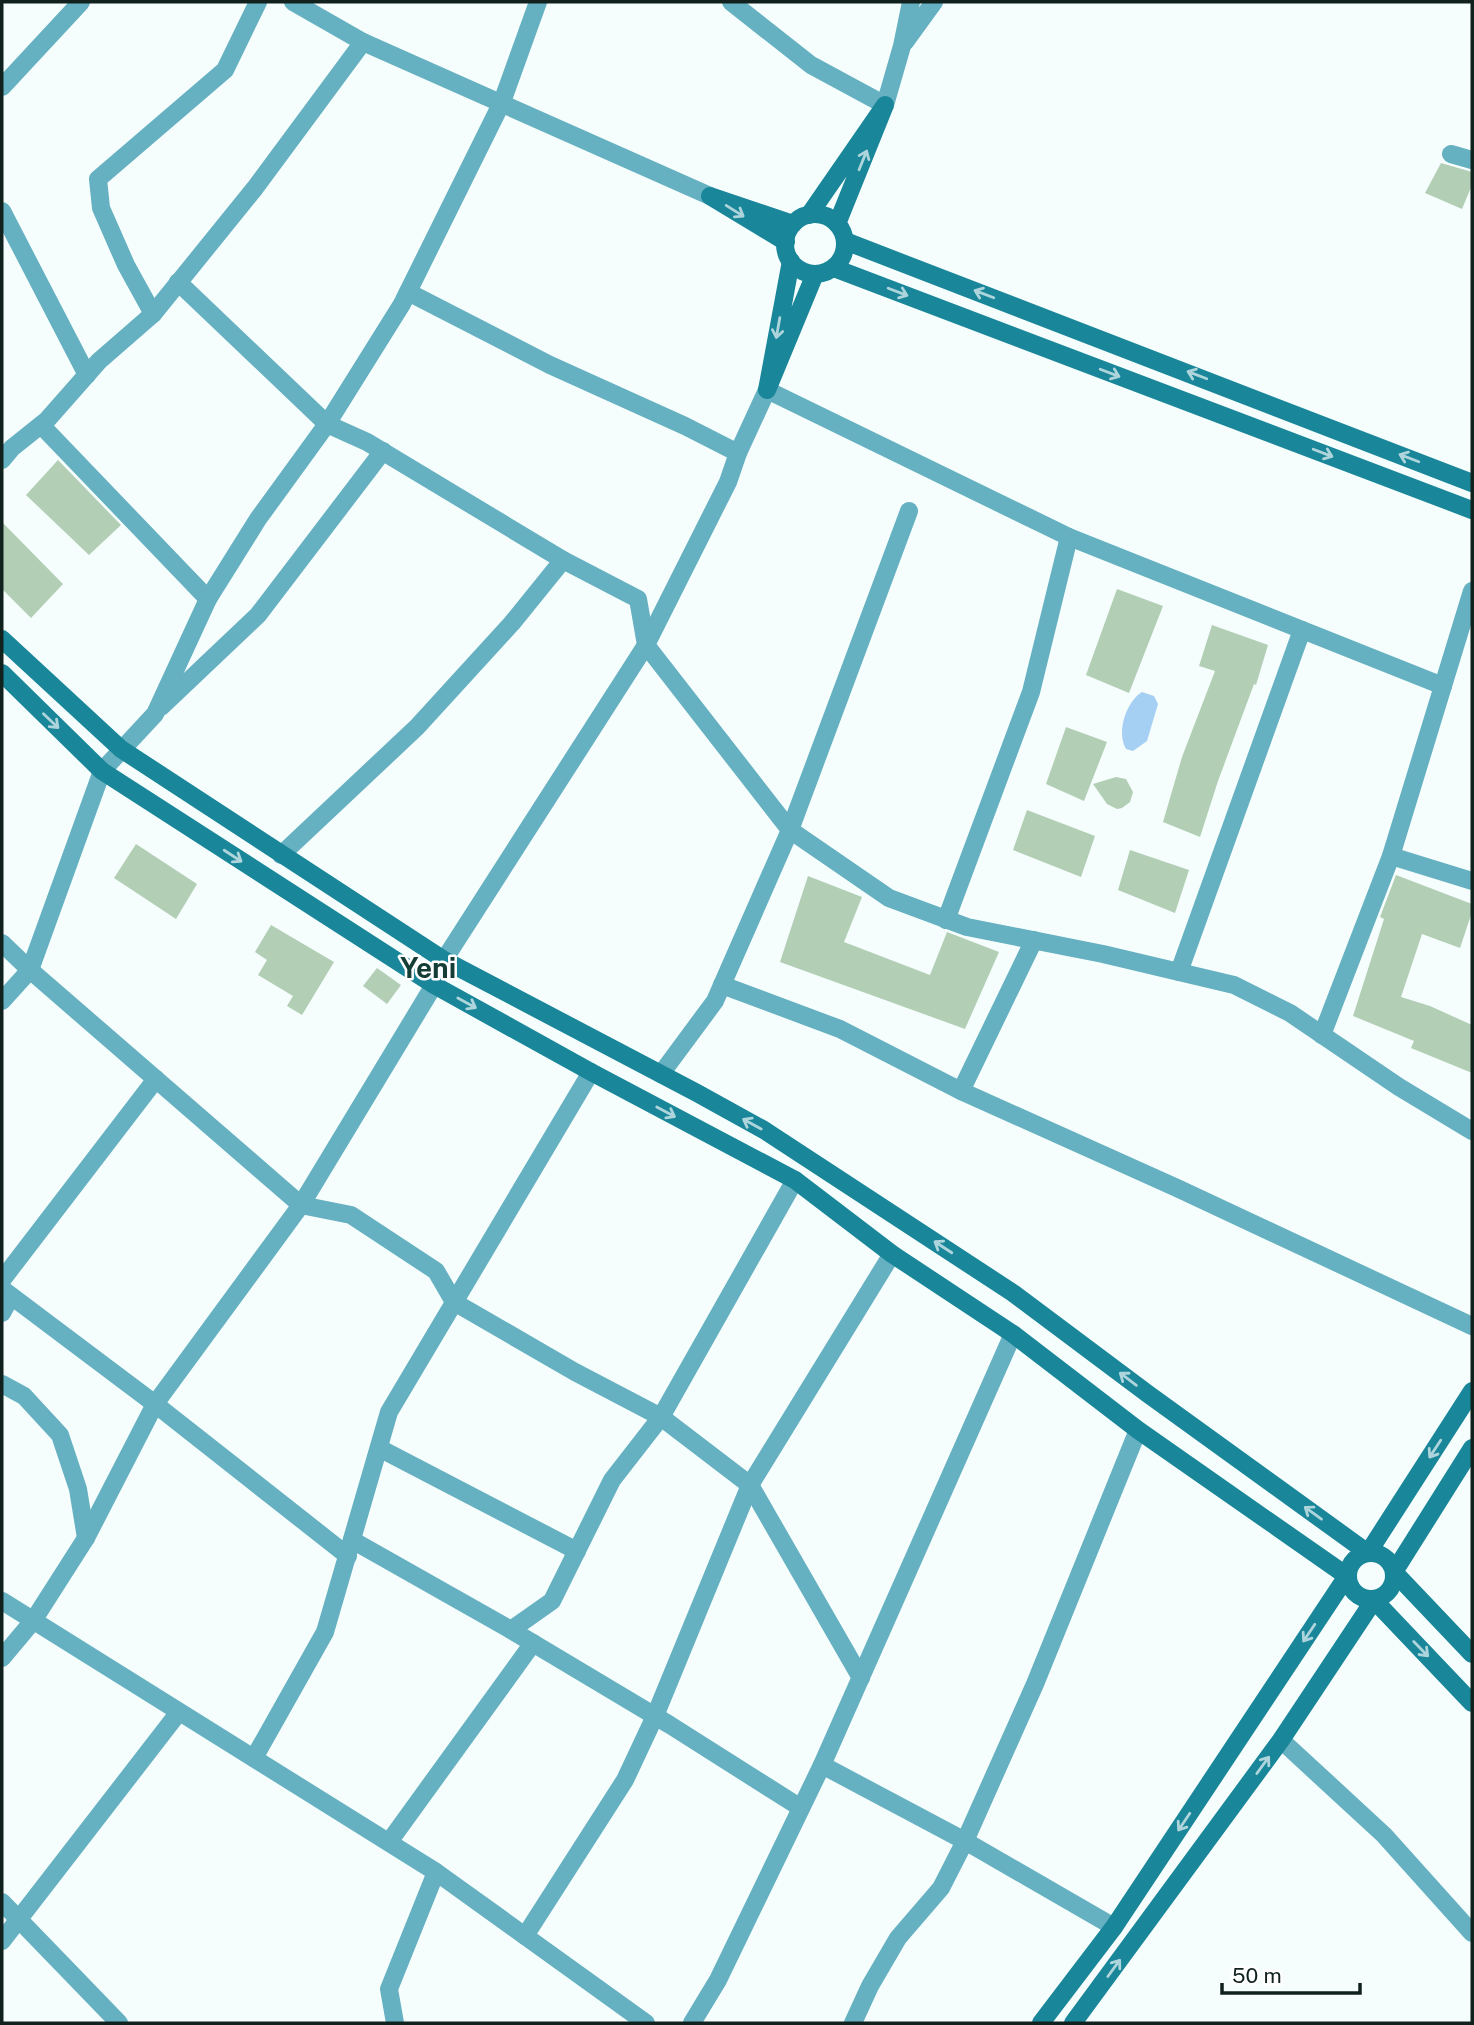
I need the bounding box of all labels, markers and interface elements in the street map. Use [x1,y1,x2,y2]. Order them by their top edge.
one-way arrow [857,150,870,172]
one-way arrow [725,205,745,219]
one-way arrow [886,287,908,299]
one-way arrow [974,287,996,300]
one-way arrow [771,316,785,339]
one-way arrow [1099,367,1121,380]
one-way arrow [1186,368,1208,381]
one-way arrow [1312,448,1333,461]
one-way arrow [1398,451,1420,463]
one-way arrow [42,712,59,729]
one-way arrow [223,848,242,863]
district label: Yeni [400,951,456,984]
one-way arrow [456,996,476,1010]
one-way arrow [655,1106,676,1119]
one-way arrow [743,1117,763,1131]
one-way arrow [934,1240,953,1255]
one-way arrow [1120,1372,1138,1387]
one-way arrow [1428,1438,1442,1458]
one-way arrow [1303,1506,1322,1521]
one-way arrow [1302,1623,1317,1642]
one-way arrow [1413,1640,1430,1657]
one-way arrow [1256,1756,1270,1775]
one-way arrow [1176,1812,1190,1832]
scale bar [1222,1952,1360,1996]
one-way arrow [1106,1959,1121,1978]
text: 50 m [1232,1963,1282,1988]

